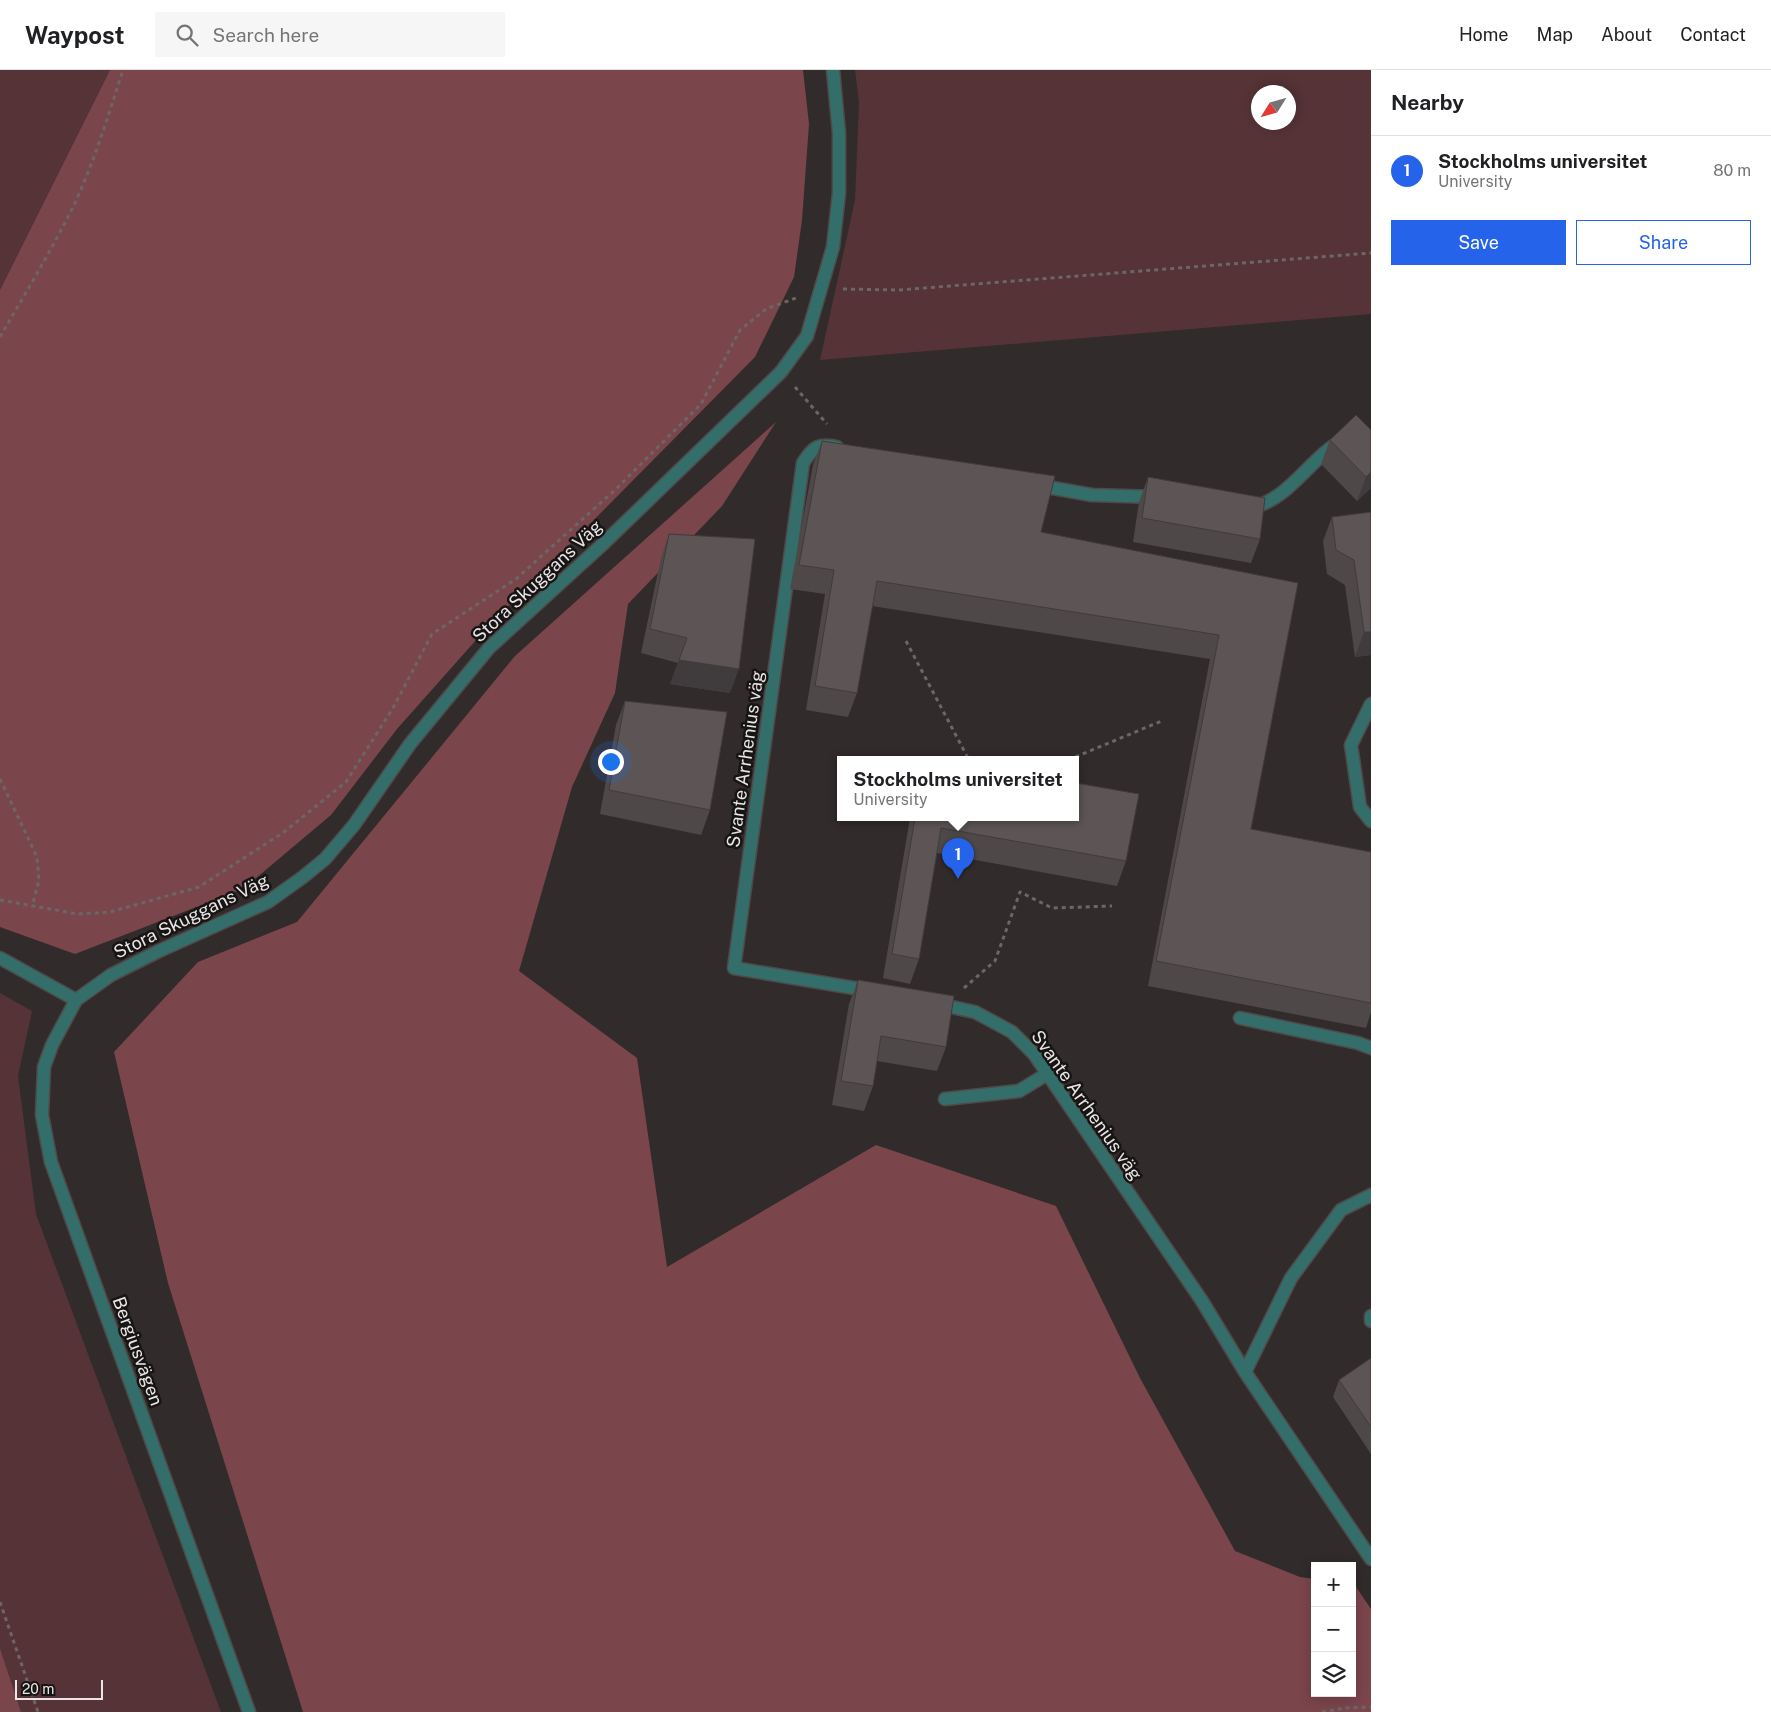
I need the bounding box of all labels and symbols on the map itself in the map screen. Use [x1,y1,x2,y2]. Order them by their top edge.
north arrow [1251,85,1296,130]
street label: Stora Skuggans Väg [468,515,606,647]
street label: Svante Arrhenius väg [722,669,768,849]
your location [598,749,624,775]
pin: 1 [942,838,974,879]
street label: Stora Skuggans Väg [110,869,272,963]
street label: Svante Arrhenius väg [1027,1026,1147,1184]
street label: Bergiusvägen [109,1294,167,1408]
scale bar [15,1677,102,1700]

